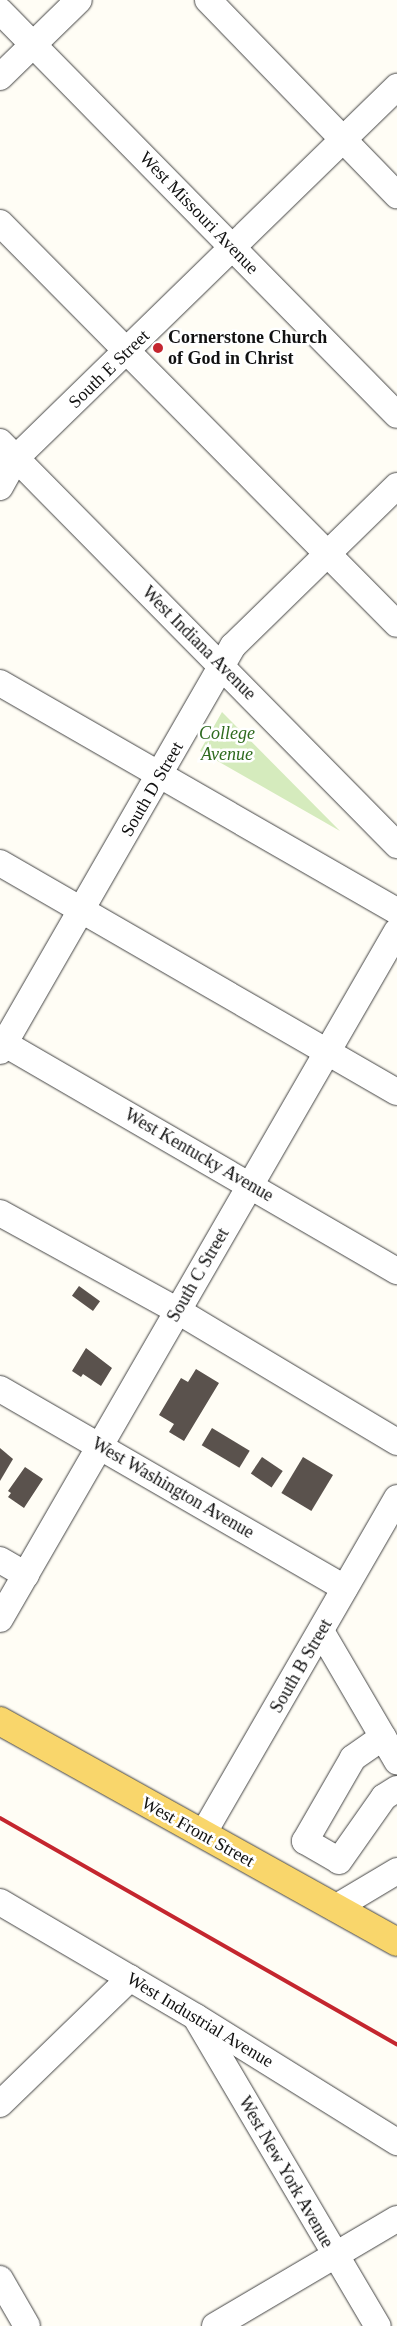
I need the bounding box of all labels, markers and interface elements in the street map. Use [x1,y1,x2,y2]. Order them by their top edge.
street label: West Missouri Avenue [135,147,263,279]
street label: South E Street [64,325,154,413]
place label: Cornerstone Church of God in Christ [168,327,327,369]
marker: Cornerstone Church of God in Christ [152,342,164,354]
street label: West Indiana Avenue [137,581,261,705]
park label: College Avenue [199,723,255,766]
street label: South D Street [116,738,188,840]
street label: West Kentucky Avenue [120,1103,278,1207]
street label: South C Street [162,1224,234,1326]
street label: West Washington Avenue [88,1432,258,1544]
street label: South B Street [265,1615,337,1717]
street label: West Front Street [138,1792,258,1872]
street label: West Industrial Avenue [122,1967,278,2073]
street label: West New York Avenue [233,2092,339,2252]

